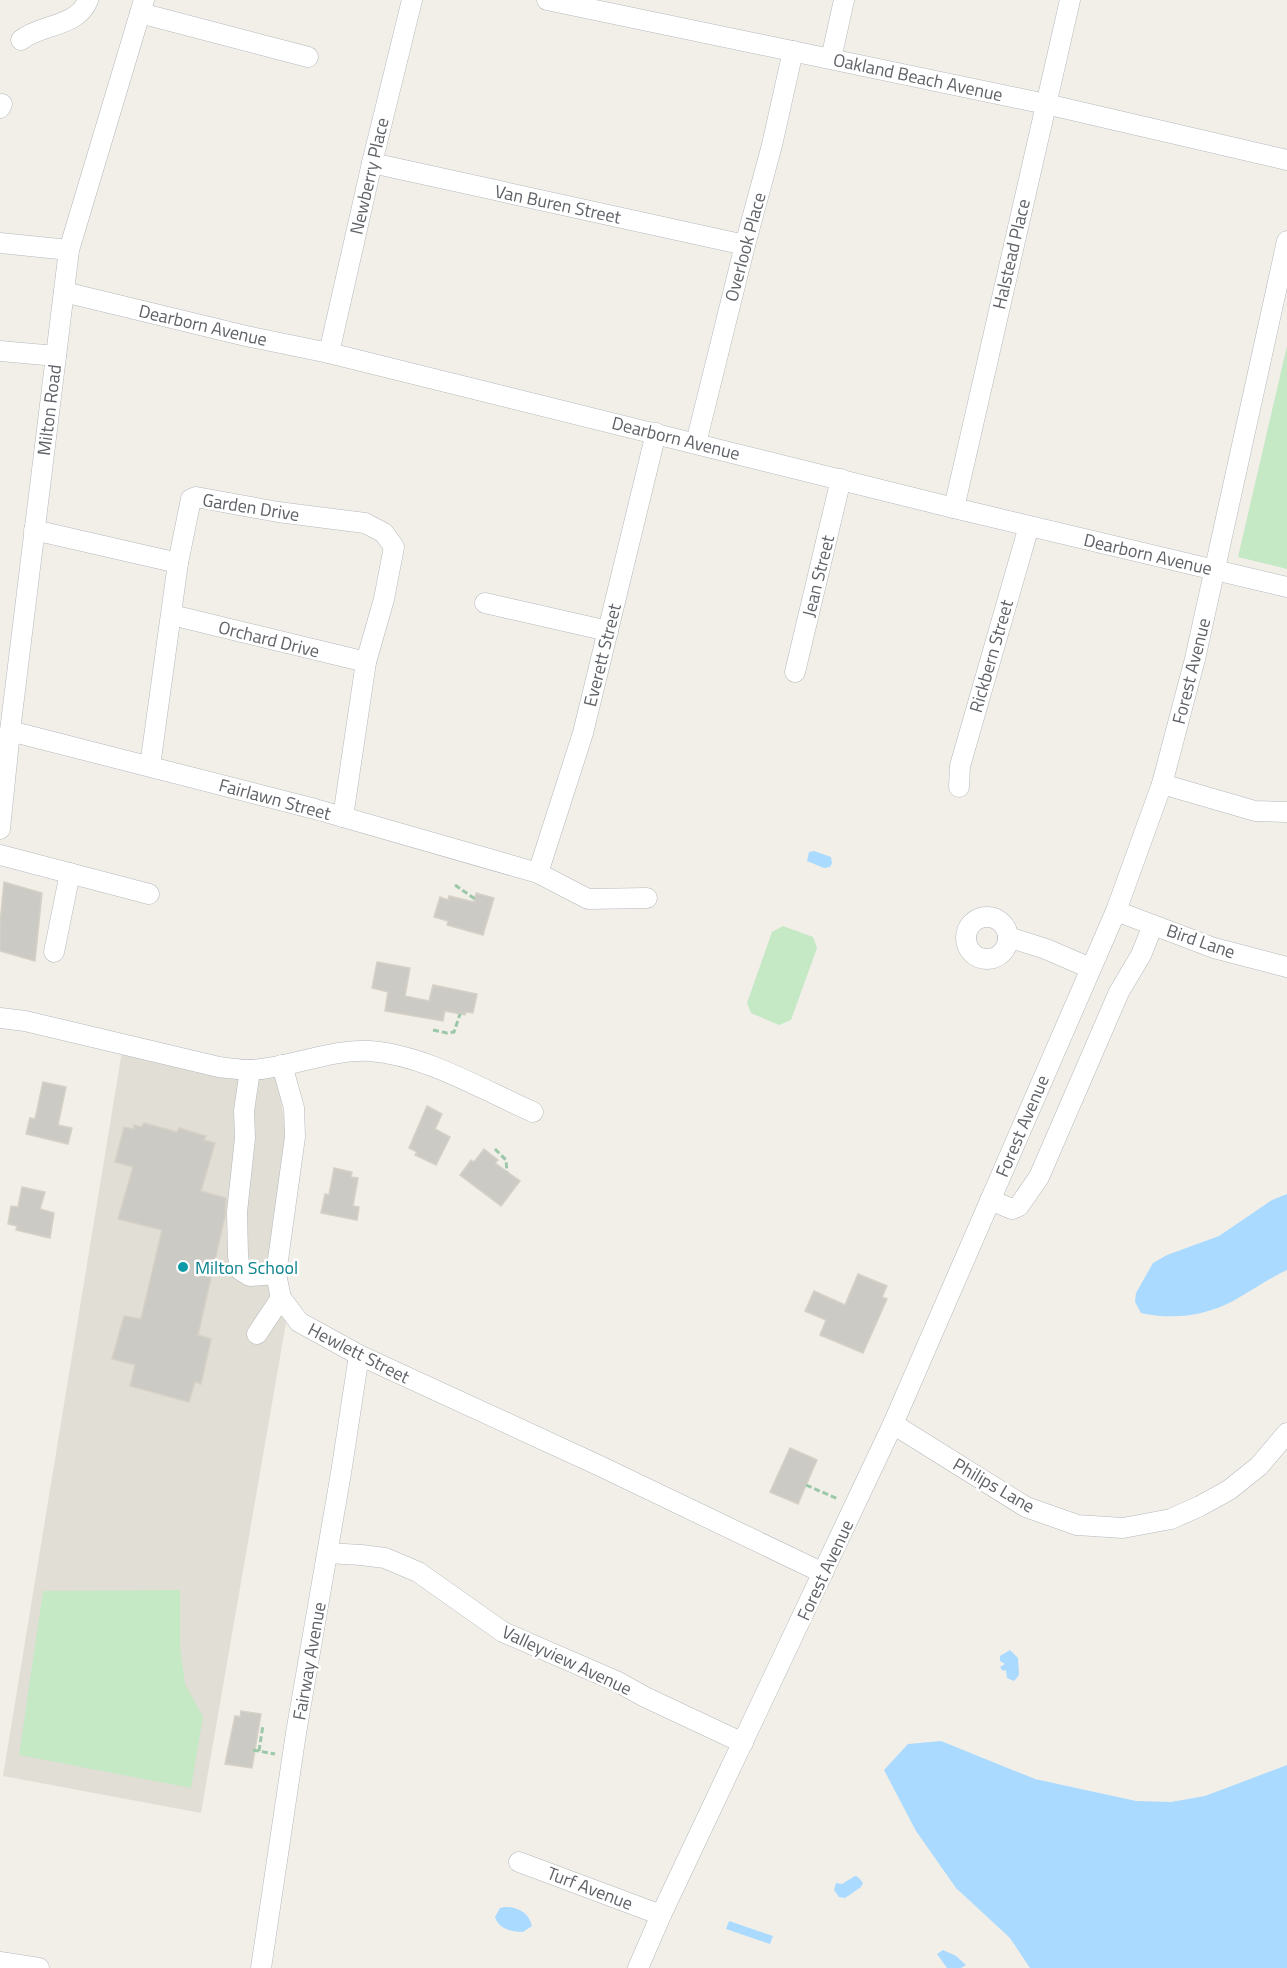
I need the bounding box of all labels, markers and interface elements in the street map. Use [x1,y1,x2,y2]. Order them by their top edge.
street label: Oakland Beach Avenue [831,46,1005,108]
street label: Newberry Place [342,115,396,237]
street label: Van Buren Street [492,177,624,231]
street label: Overlook Place [717,189,773,305]
street label: Halstead Place [985,196,1037,312]
street label: Dearborn Avenue [136,297,270,353]
street label: Milton Road [30,363,68,457]
street label: Dearborn Avenue [609,409,743,467]
street label: Garden Drive [201,486,301,528]
street label: Dearborn Avenue [1081,526,1215,582]
street label: Jean Street [795,532,841,620]
street label: Rickbern Street [962,596,1020,716]
street label: Everett Street [576,600,628,709]
street label: Orchard Drive [216,613,322,665]
street label: Forest Avenue [1165,615,1217,727]
street label: Fairlawn Street [216,771,335,827]
street label: Bird Lane [1163,917,1239,965]
street label: Forest Avenue [988,1071,1056,1181]
place label: Milton School [195,1254,298,1281]
marker: Milton School [176,1260,190,1274]
street label: Hewlett Street [303,1316,415,1391]
street label: Philips Lane [948,1451,1040,1519]
street label: Forest Avenue [790,1515,860,1625]
street label: Fairway Avenue [285,1600,333,1722]
street label: Valleyview Avenue [498,1618,636,1702]
street label: Turf Avenue [543,1859,637,1917]

